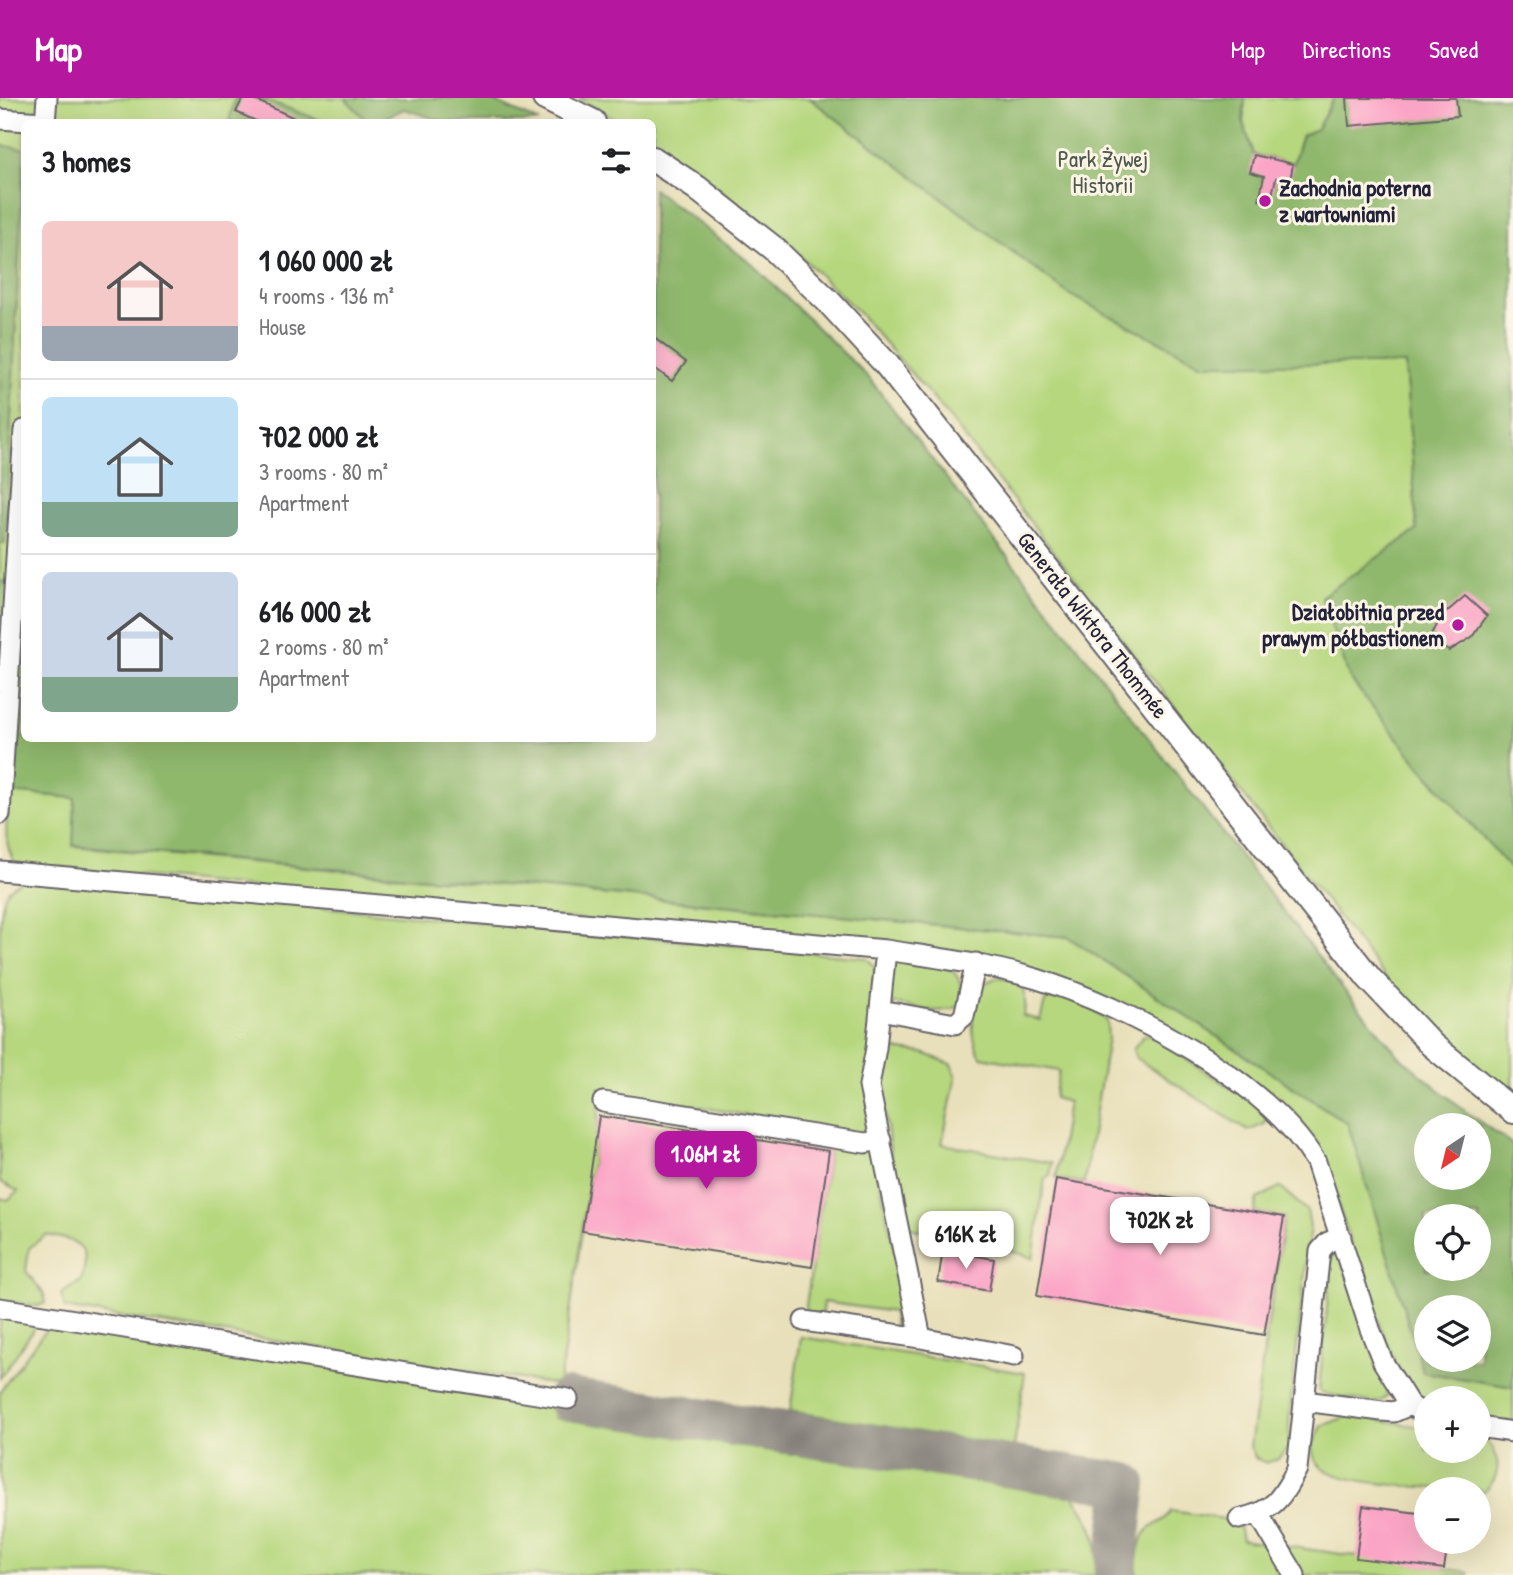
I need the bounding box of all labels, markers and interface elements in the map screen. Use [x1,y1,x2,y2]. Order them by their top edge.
text: Map [35,27,82,71]
text: Map [1231,33,1265,65]
text: Directions [1303,33,1391,65]
text: Saved [1429,33,1478,65]
text: 3 homes [42,141,131,181]
icon: filters [597,142,635,180]
park label: Park Żywej Historii [1058,143,1148,200]
place label: Zachodnia poterna z wartowniami [1279,172,1431,229]
marker: Zachodnia poterna z wartowniami [1257,193,1273,209]
text: 1 060 000 zł [259,240,394,280]
icon: home [98,249,182,333]
text: 4 rooms · 136 m² [259,280,394,311]
text: House [259,311,306,342]
text: 702 000 zł [259,416,380,456]
icon: home [98,425,182,509]
text: 3 rooms · 80 m² [259,456,388,487]
text: Apartment [259,487,349,518]
street label: Generała Wiktora Thommée [1011,525,1176,725]
text: 616 000 zł [259,591,372,631]
place label: Działobitnia przed prawym półbastionem [1262,596,1444,654]
icon: home [98,600,182,684]
marker: Działobitnia przed prawym półbastionem [1450,617,1466,633]
text: 2 rooms · 80 m² [259,631,389,662]
text: Apartment [259,662,349,693]
north arrow [1414,1113,1491,1190]
map controls [1414,1113,1491,1554]
pin: 1.06M zł [634,1132,778,1191]
text: 1.06M zł [671,1138,741,1169]
pin: 702K zł [1095,1198,1225,1257]
text: 702K zł [1126,1204,1194,1235]
button: locate [1414,1204,1491,1281]
pin: 616K zł [901,1212,1031,1271]
text: 616K zł [935,1218,997,1249]
button: layers [1414,1295,1491,1372]
button: + [1414,1386,1491,1463]
button: − [1414,1477,1491,1554]

